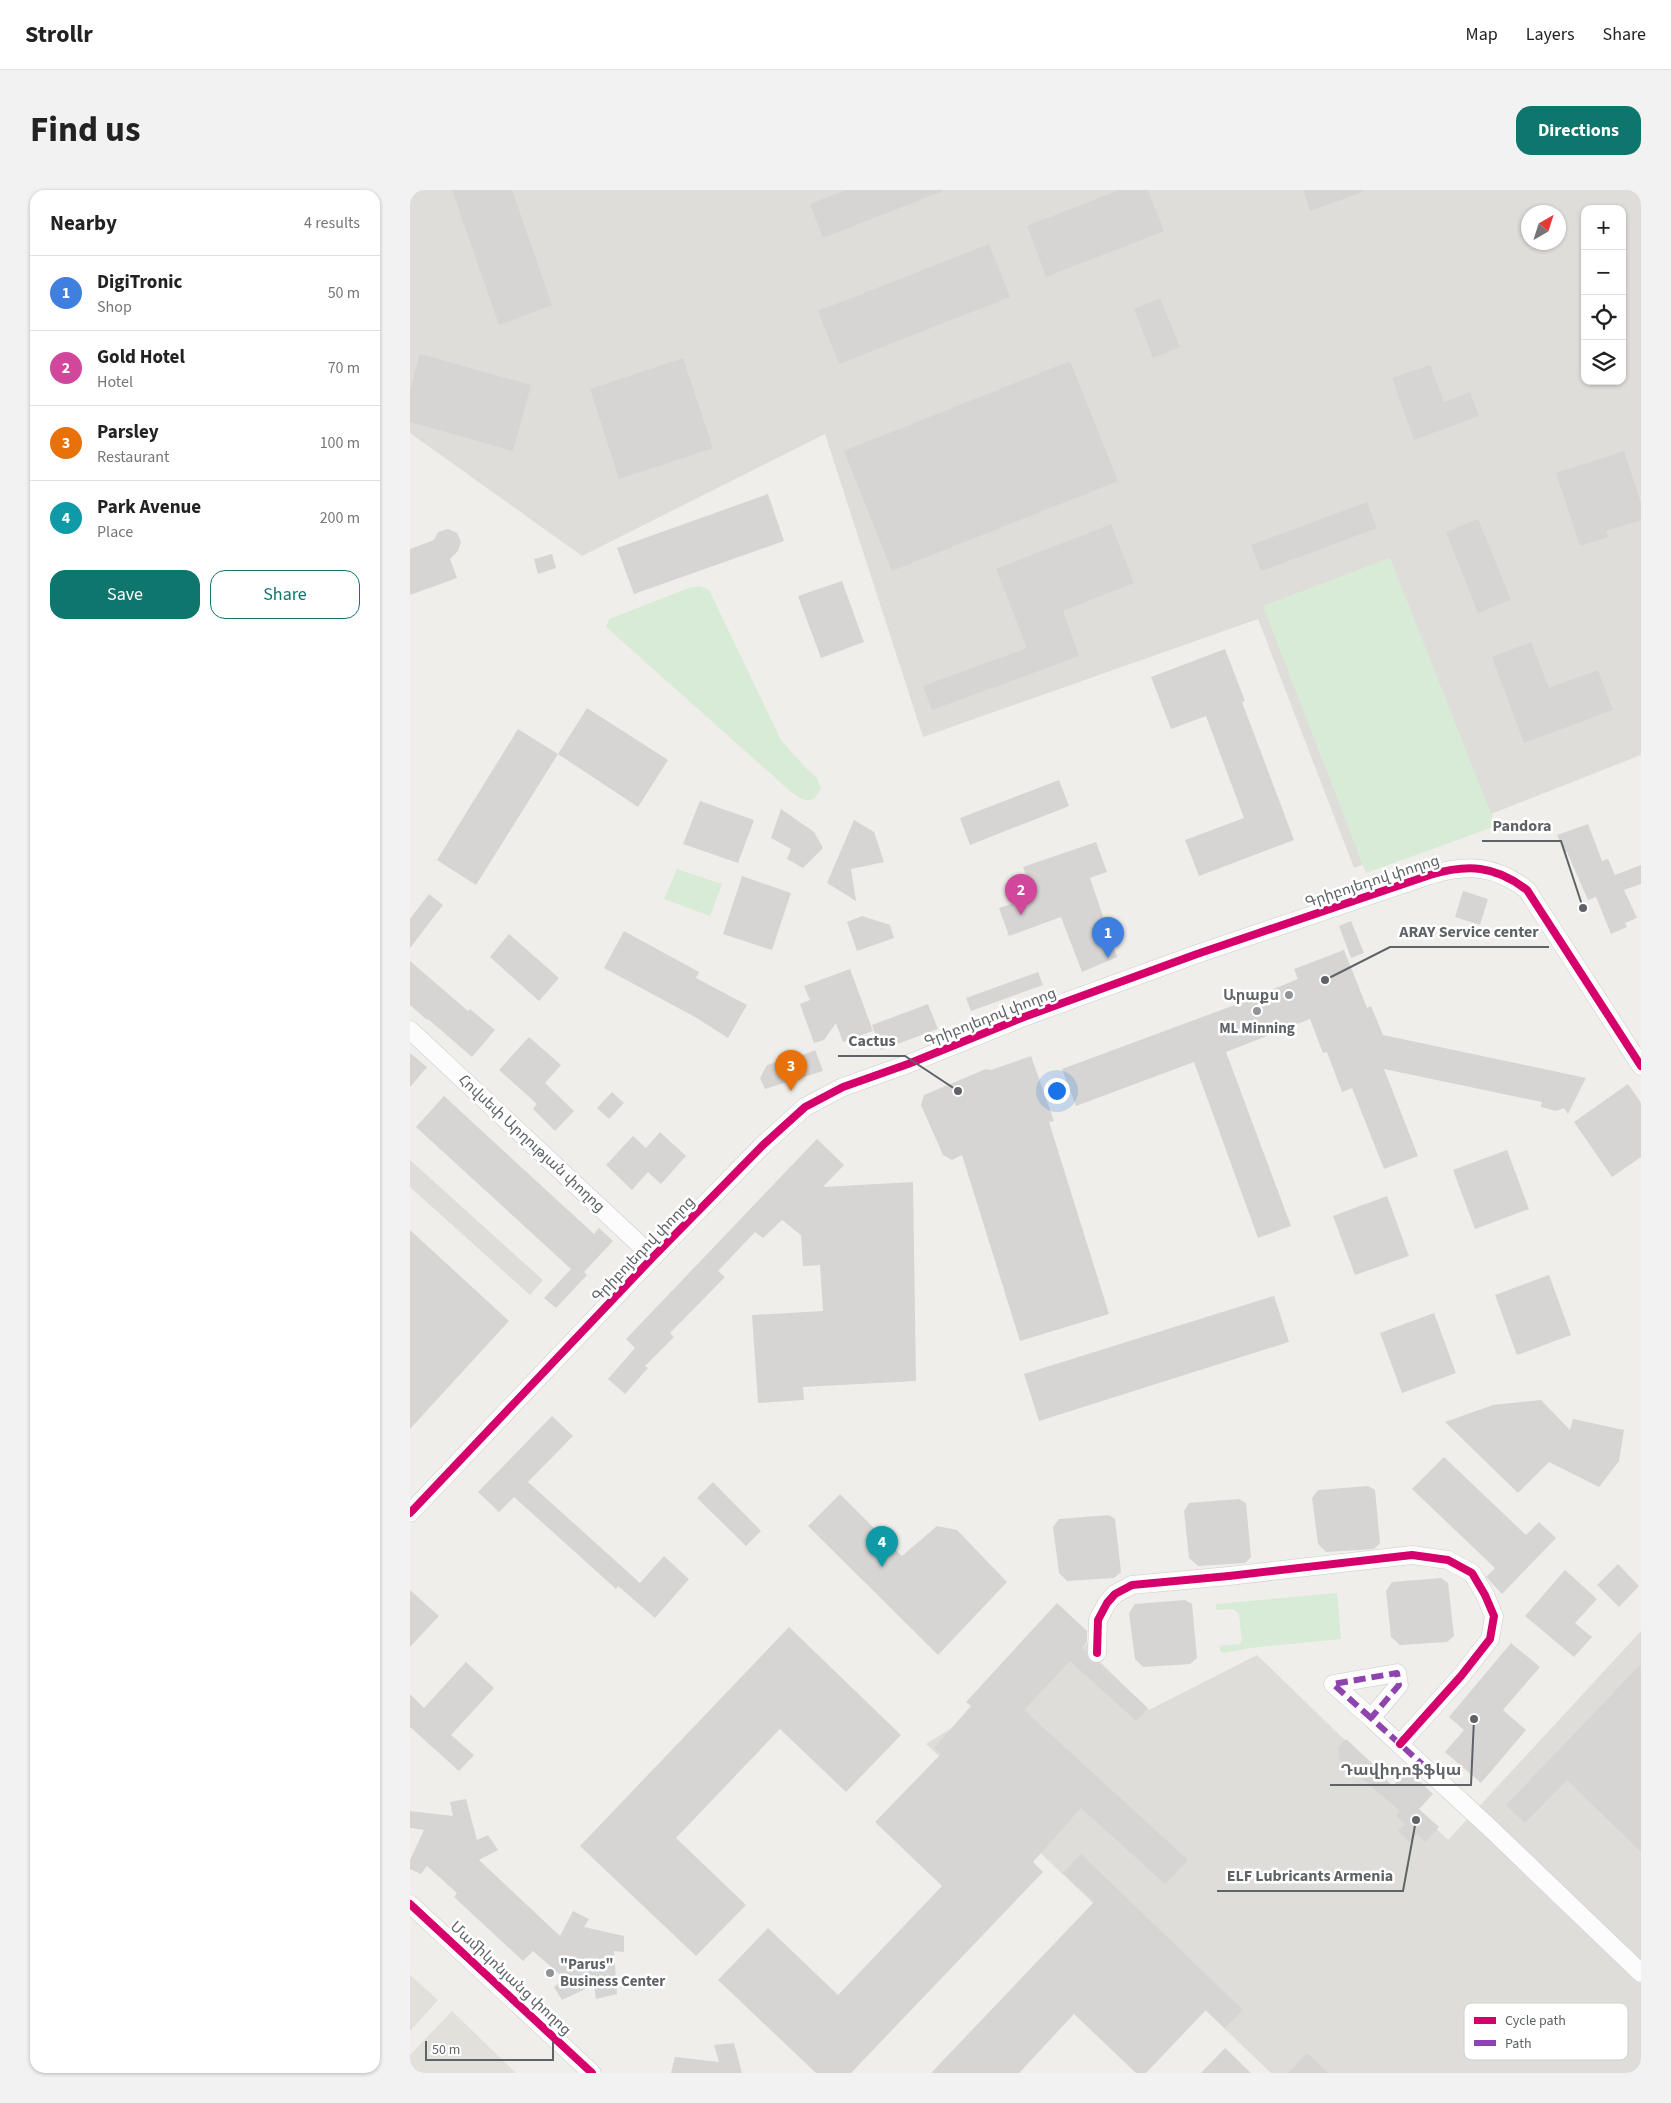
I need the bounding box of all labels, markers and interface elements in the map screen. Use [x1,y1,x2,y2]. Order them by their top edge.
text: Strollr [25,17,93,52]
text: Map [1466,22,1498,47]
text: Layers [1526,22,1575,47]
text: Share [1603,22,1646,47]
text: Find us [30,105,140,155]
button: Directions [1516,106,1641,155]
north arrow [1521,205,1566,250]
map controls [1581,205,1626,385]
button: + [1581,205,1626,250]
text: Nearby [50,208,117,238]
text: 4 results [304,212,360,234]
button: − [1581,250,1626,295]
text: DigiTronic [97,269,182,296]
text: 1 [62,282,70,304]
text: 50 m [328,282,360,304]
button: locate [1581,295,1626,340]
text: Shop [97,296,132,318]
button: layers [1581,340,1626,385]
text: Gold Hotel [97,344,185,371]
text: 2 [62,357,70,379]
text: 70 m [328,357,360,379]
text: Hotel [97,371,133,393]
text: Parsley [97,419,159,446]
text: 3 [62,432,70,454]
text: 100 m [320,432,360,454]
text: Restaurant [97,446,170,468]
text: Park Avenue [97,494,201,521]
text: 4 [62,507,70,529]
text: 200 m [320,507,360,529]
text: Place [97,521,133,543]
button: Save [50,570,200,619]
button: Share [210,570,360,619]
callout: Pandora [1482,810,1561,841]
text: Pandora [1493,815,1551,837]
street label: Գրիբոյեդով փողոց [1302,850,1442,913]
pin: 2 [1005,874,1037,915]
callout: ARAY Service center [1390,916,1549,947]
pin: 1 [1092,917,1124,958]
text: ARAY Service center [1398,921,1539,943]
street label: Գրիբոյեդով փողոց [921,983,1059,1052]
place label: Արաքս [1223,985,1279,1006]
marker: Արաքս [1283,989,1295,1001]
marker: ML Minning [1251,1005,1263,1017]
place label: ML Minning [1219,1018,1295,1039]
callout: Cactus [838,1025,905,1056]
text: Cactus [848,1030,896,1052]
pin: 3 [775,1050,807,1091]
street label: Հովսեփ Արղության փողոց [454,1070,610,1217]
your location [1044,1078,1070,1104]
street label: Գրիբոյեդով փողոց [587,1192,700,1307]
pin: 4 [866,1526,898,1567]
callout: Դավիդոֆֆկա [1330,1754,1471,1785]
text: Դավիդոֆֆկա [1341,1759,1461,1781]
callout: ELF Lubricants Armenia [1217,1860,1403,1891]
text: ELF Lubricants Armenia [1227,1865,1393,1887]
street label: Մամիկոնյանց փողոց [445,1917,576,2040]
place label: "Parus" Business Center [560,1954,665,1992]
marker: "Parus" Business Center [544,1967,556,1979]
legend [1464,2003,1628,2060]
text: Cycle path [1505,2011,1566,2031]
text: Path [1505,2034,1532,2054]
scale bar [425,2038,554,2061]
text: 50 m [432,2040,460,2060]

